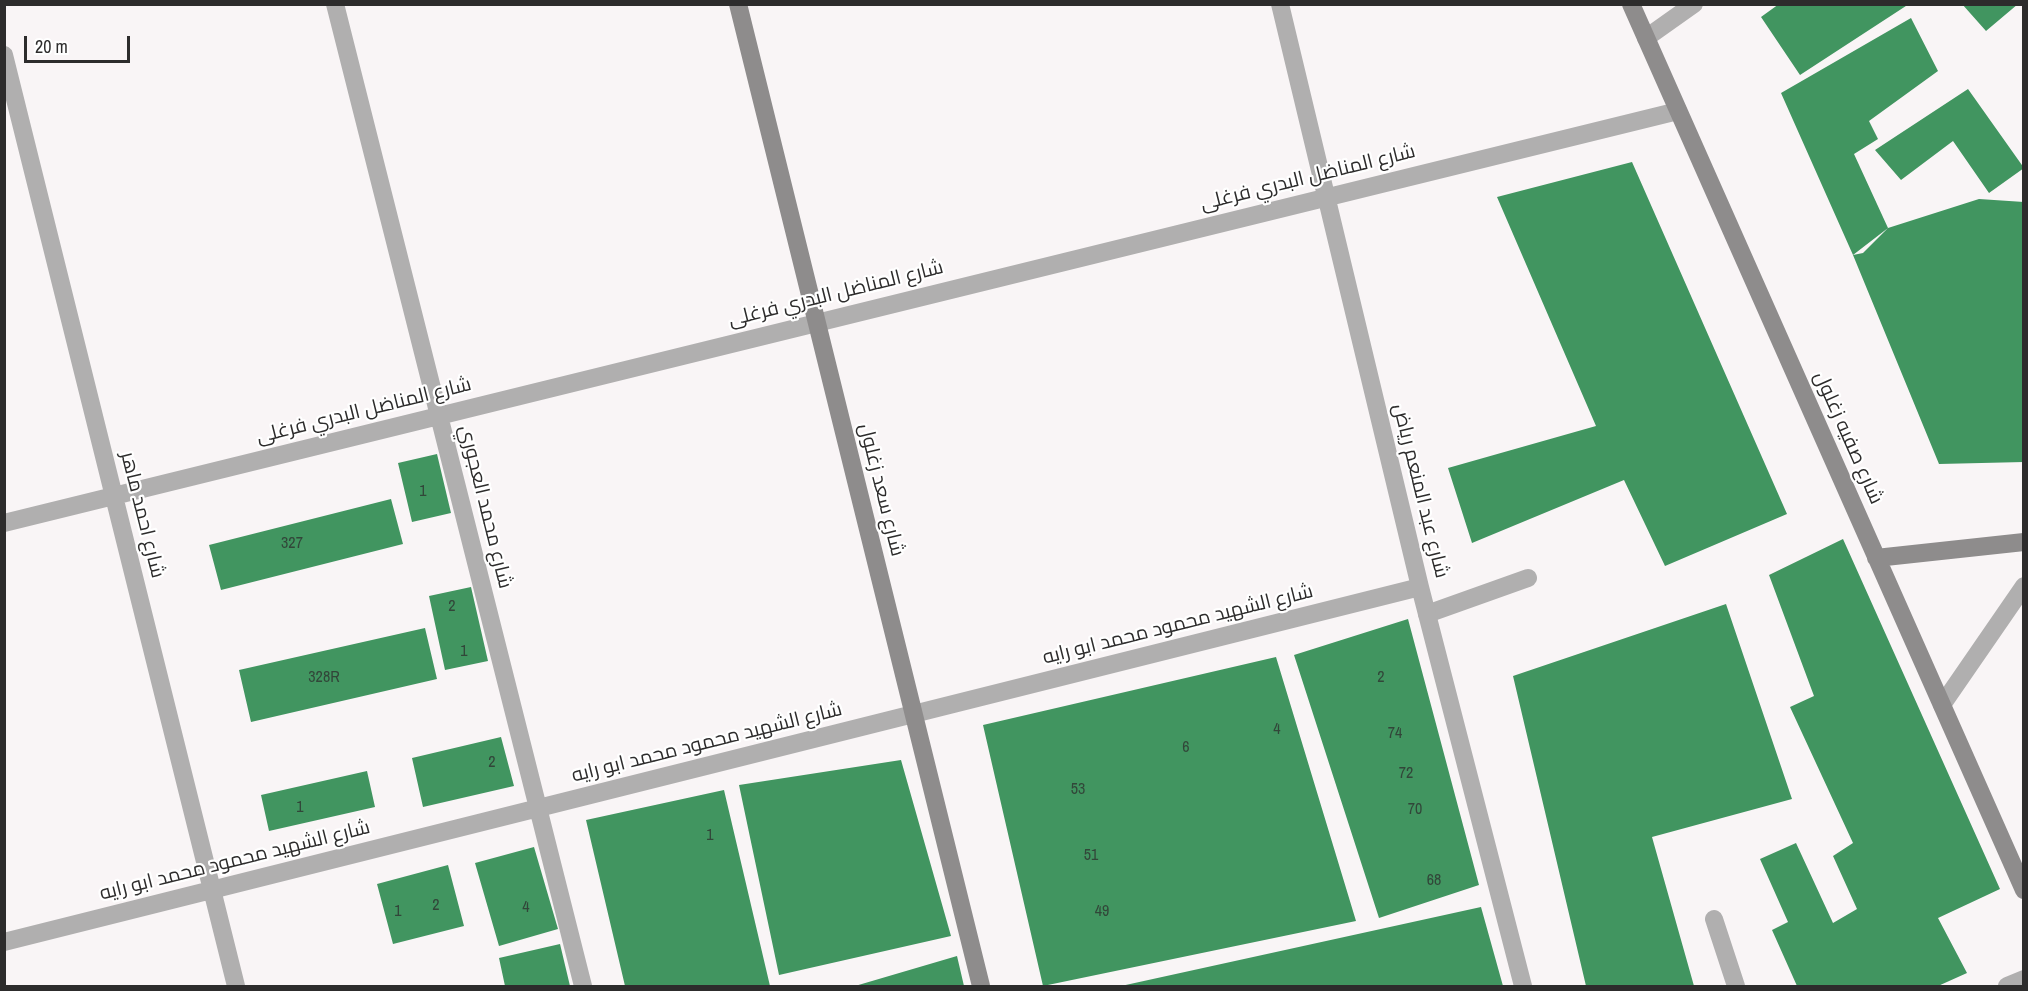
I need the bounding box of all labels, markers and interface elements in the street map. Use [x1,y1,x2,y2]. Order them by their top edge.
scale bar [27,24,134,62]
text: 20 m [35,34,68,59]
street label: شارع المناضل البدري فرغلى [1198,140,1418,216]
street label: شارع المناضل البدري فرغلى [726,256,946,332]
street label: شارع صفيه زغلول [1808,368,1888,508]
street label: شارع المناضل البدري فرغلى [254,373,474,449]
street label: شارع عبد المنعم رياض [1387,401,1453,581]
street label: شارع سعد زغلول [853,421,909,559]
street label: شارع محمد العجوري [453,423,517,591]
street label: شارع احمد ماهر [115,449,169,581]
house number: 1 [419,482,427,502]
house number: 327 [281,534,303,554]
street label: شارع الشهيد محمود محمد ابو رايه [1040,580,1316,670]
house number: 2 [448,597,456,617]
house number: 1 [460,642,468,662]
house number: 328R [308,668,340,688]
house number: 2 [1377,668,1385,688]
street label: شارع الشهيد محمود محمد ابو رايه [569,698,845,788]
house number: 4 [1273,720,1281,740]
house number: 74 [1388,724,1402,744]
house number: 6 [1182,738,1190,758]
house number: 2 [488,753,496,773]
house number: 72 [1399,764,1413,784]
house number: 53 [1071,780,1085,800]
house number: 1 [296,798,304,818]
house number: 70 [1408,800,1422,820]
street label: شارع الشهيد محمود محمد ابو رايه [97,816,373,906]
house number: 1 [706,826,714,846]
house number: 51 [1084,846,1098,866]
house number: 68 [1427,871,1441,891]
house number: 2 [432,896,440,916]
house number: 4 [522,898,530,918]
house number: 1 [394,902,402,922]
house number: 49 [1095,902,1109,922]

